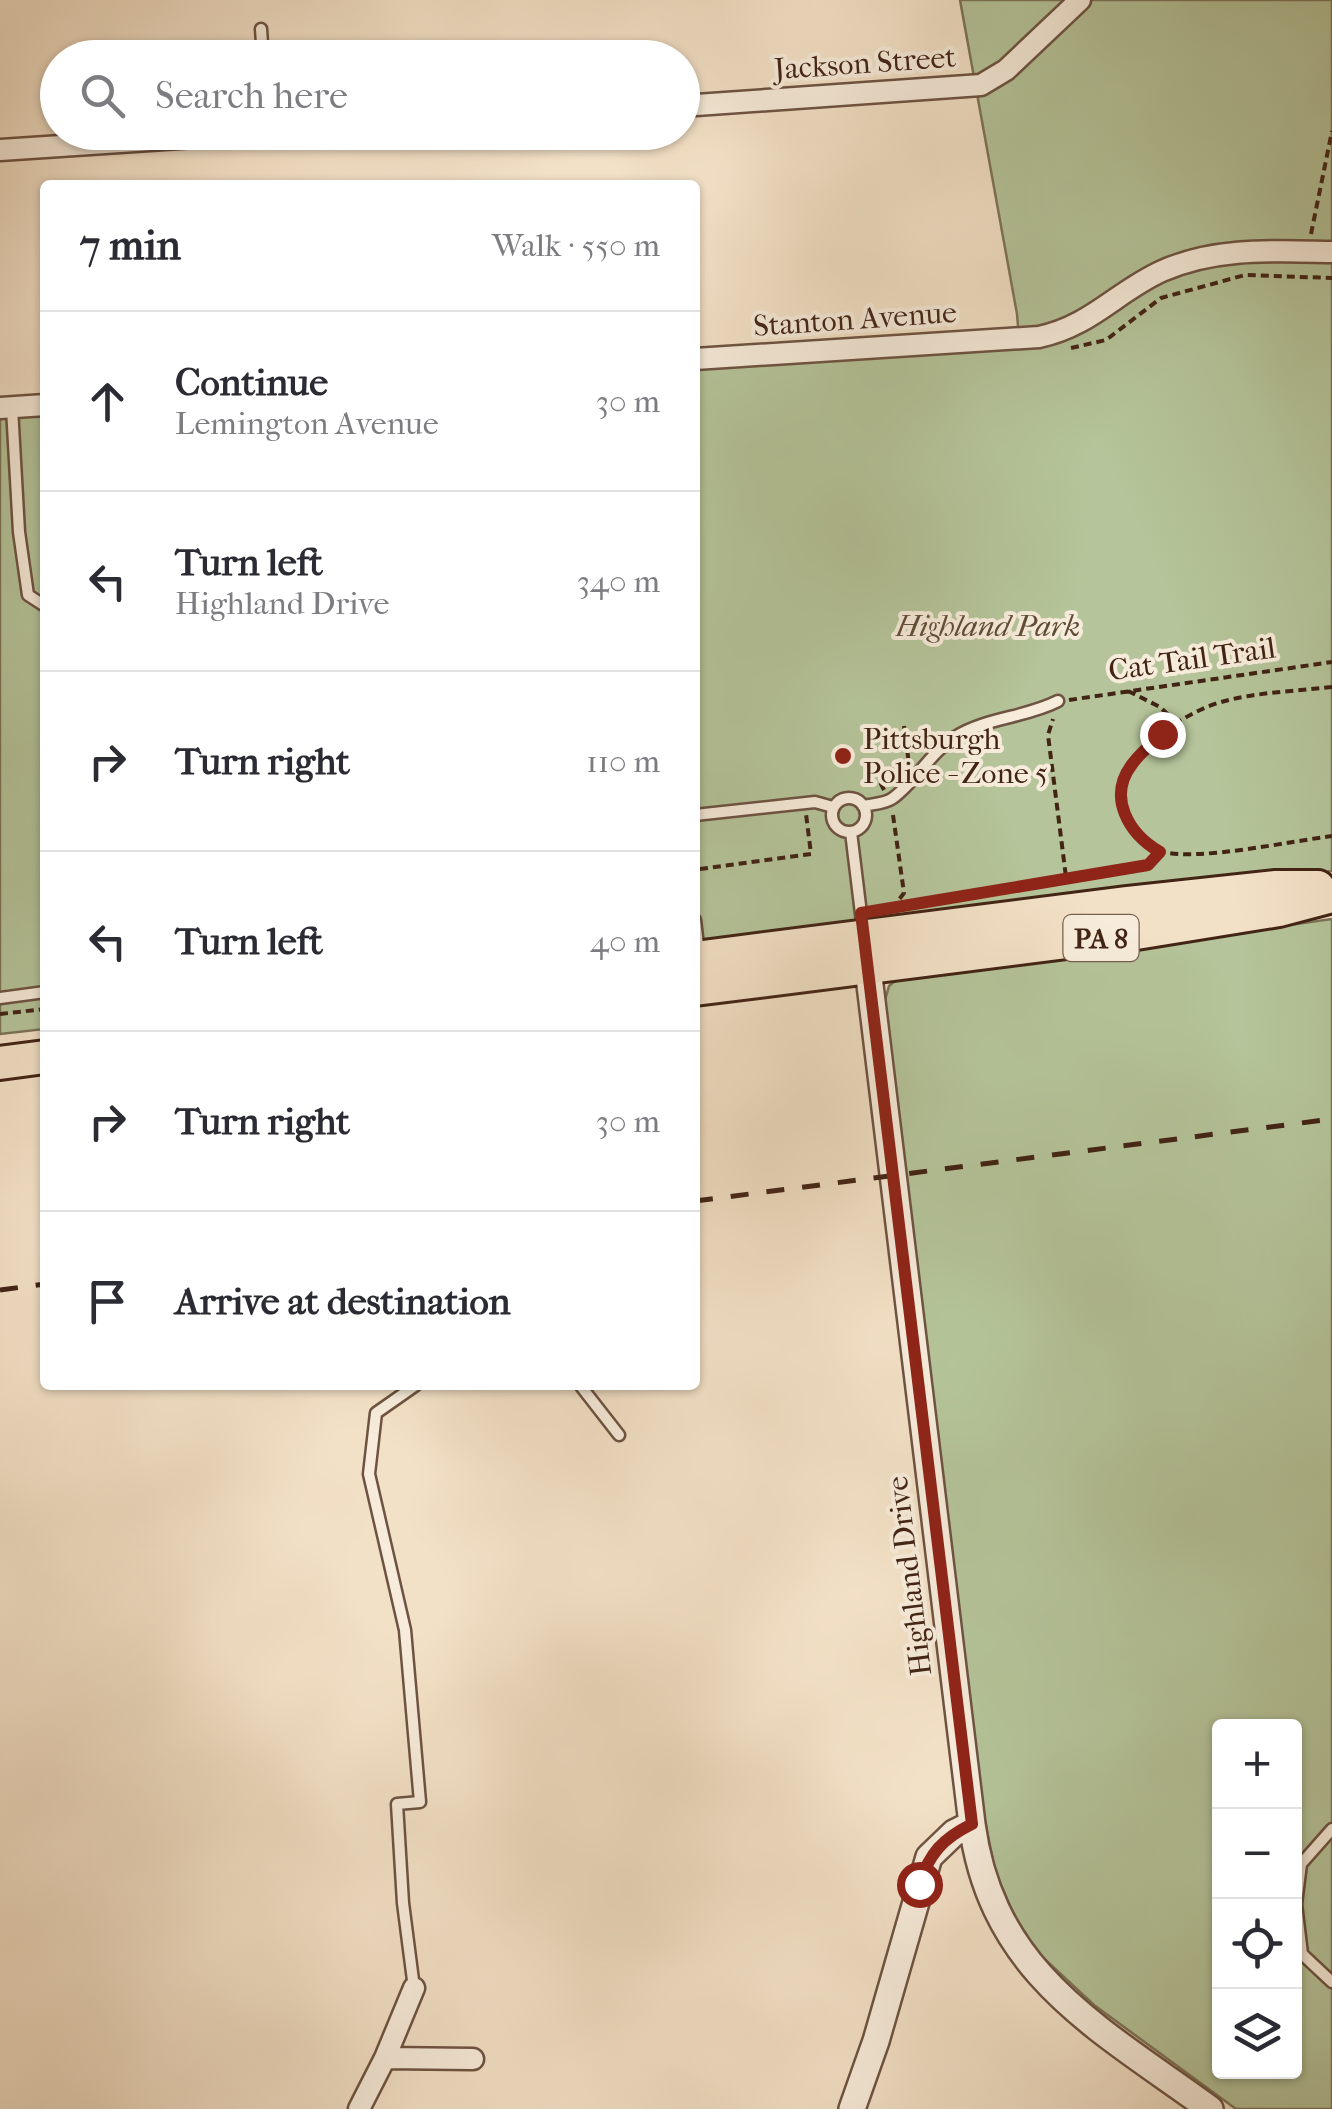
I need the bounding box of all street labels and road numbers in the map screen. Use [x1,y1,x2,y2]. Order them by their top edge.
street label: Jackson Street [771,40,957,87]
street label: Stanton Avenue [752,295,958,344]
street label: Cat Tail Trail [1106,630,1278,689]
road number: PA 8 [1064,915,1138,961]
street label: Highland Drive [880,1474,939,1678]

